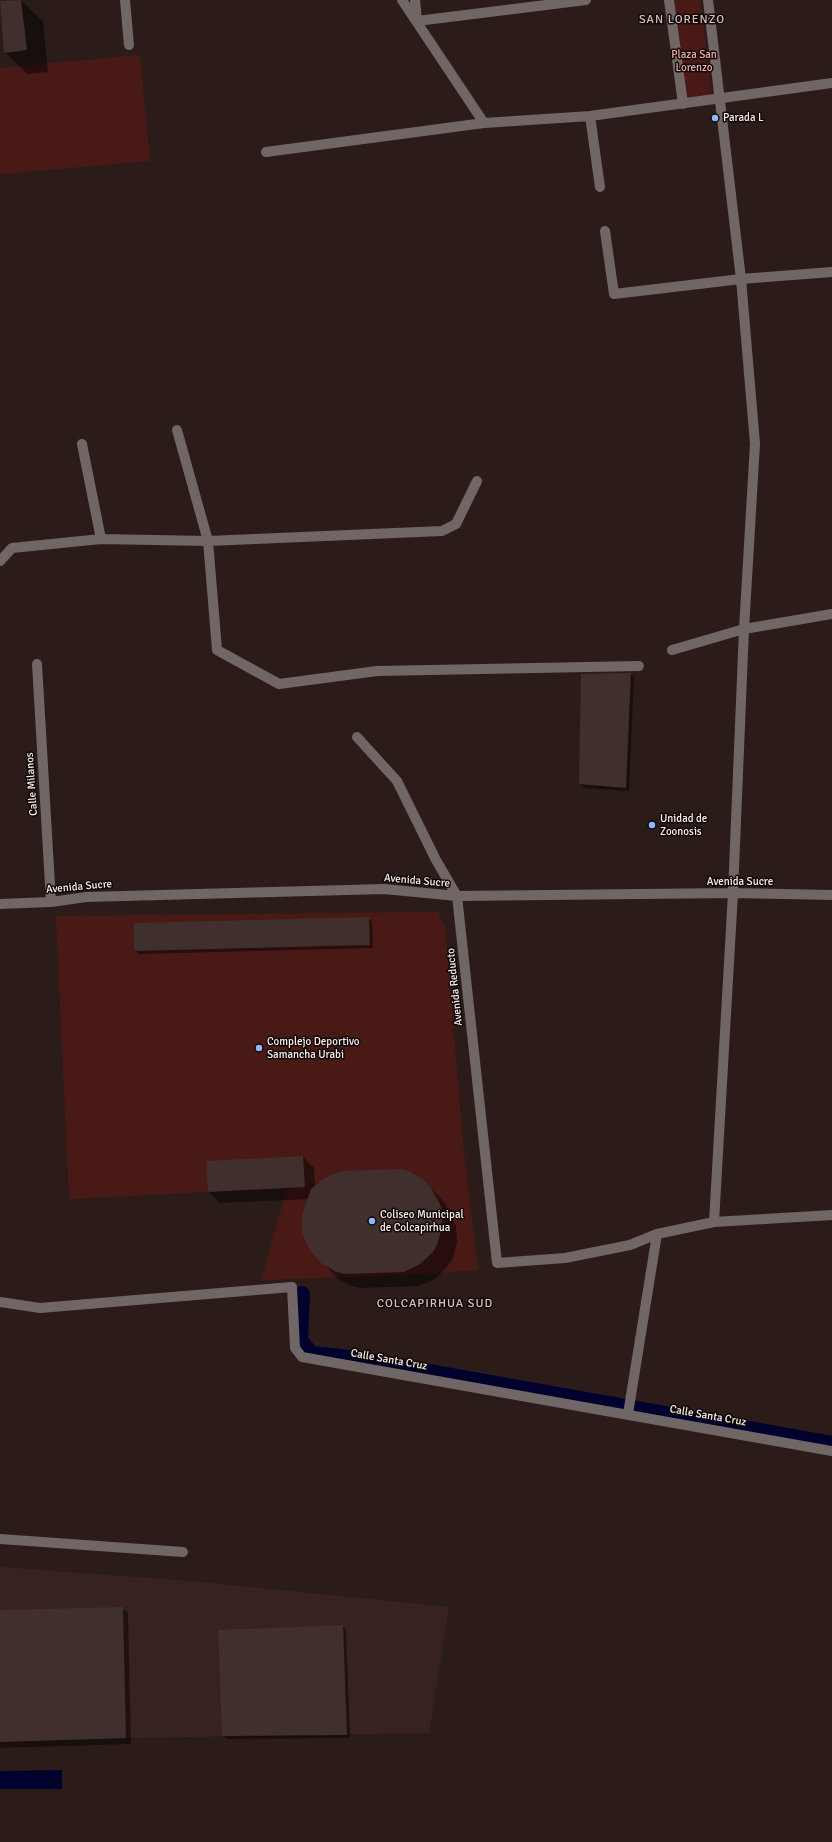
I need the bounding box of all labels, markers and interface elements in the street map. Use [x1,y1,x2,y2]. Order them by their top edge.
district label: SAN LORENZO [639,13,725,27]
park label: Plaza San Lorenzo [671,48,717,74]
place label: Parada L [723,111,764,125]
marker: Parada L [710,113,720,123]
street label: Calle Milanos [23,752,41,816]
place label: Unidad de Zoonosis [660,812,707,838]
marker: Unidad de Zoonosis [647,820,657,830]
street label: Avenida Sucre [383,872,451,890]
street label: Avenida Sucre [707,875,773,889]
street label: Avenida Sucre [45,878,113,896]
street label: Avenida Reducto [444,947,466,1027]
place label: Complejo Deportivo Samancha Urabi [267,1035,360,1061]
marker: Complejo Deportivo Samancha Urabi [254,1043,264,1053]
place label: Coliseo Municipal de Colcapirhua [380,1208,464,1234]
marker: Coliseo Municipal de Colcapirhua [367,1216,377,1226]
district label: COLCAPIRHUA SUD [377,1297,493,1311]
street label: Calle Santa Cruz [350,1347,428,1373]
street label: Calle Santa Cruz [669,1403,747,1429]

